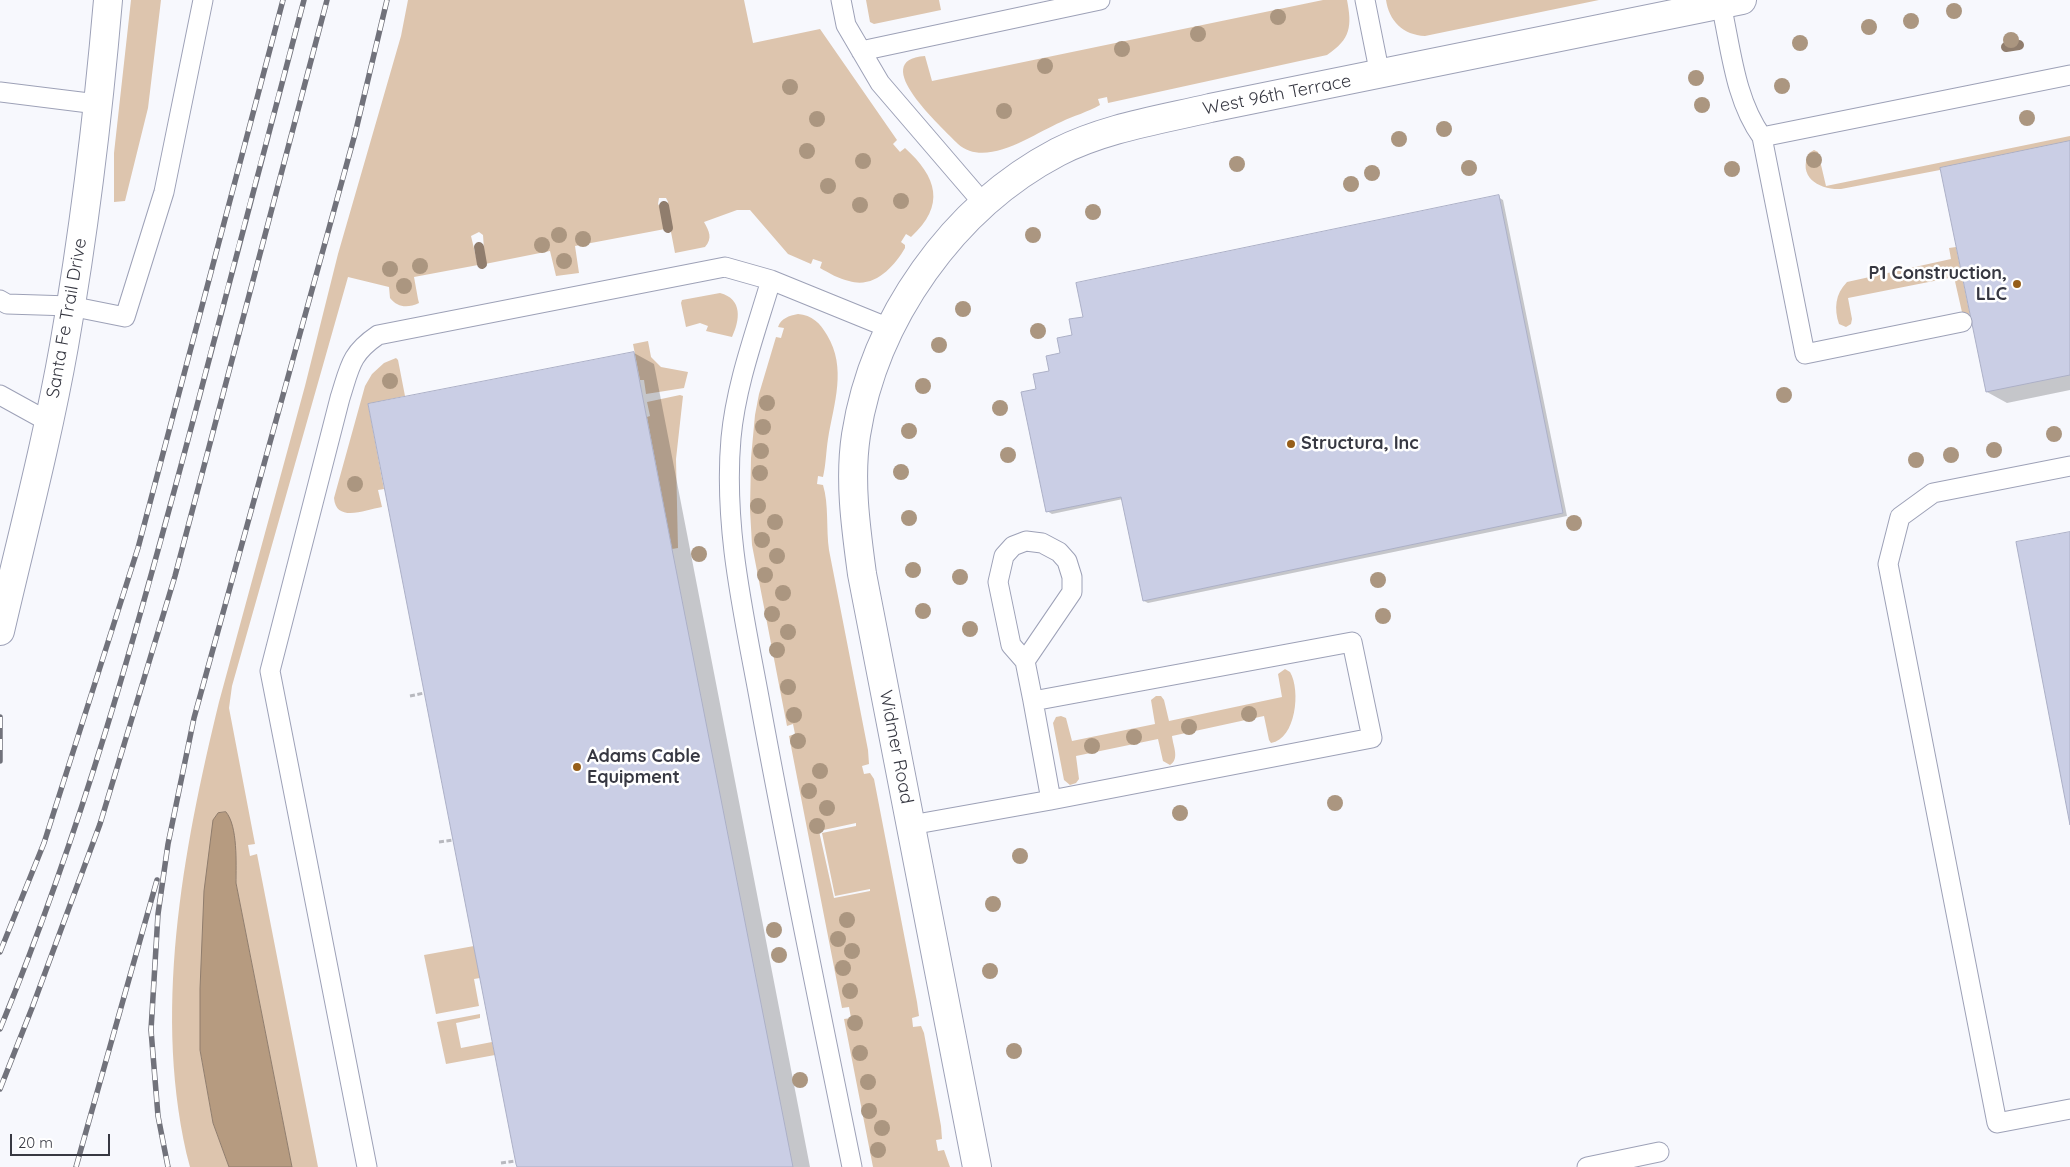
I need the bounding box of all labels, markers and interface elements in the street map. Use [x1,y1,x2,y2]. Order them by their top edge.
street label: West 96th Terrace [1201,70,1353,120]
street label: Santa Fe Trail Drive [42,236,92,400]
place label: P1 Construction, LLC [1869,263,2007,306]
marker: P1 Construction, LLC [2011,278,2023,290]
place label: Structura, Inc [1301,433,1419,455]
marker: Structura, Inc [1285,438,1297,450]
street label: Widmer Road [874,688,918,806]
place label: Adams Cable Equipment [587,746,701,789]
marker: Adams Cable Equipment [571,761,583,773]
scale bar [12,1124,112,1156]
text: 20 m [18,1133,53,1152]

